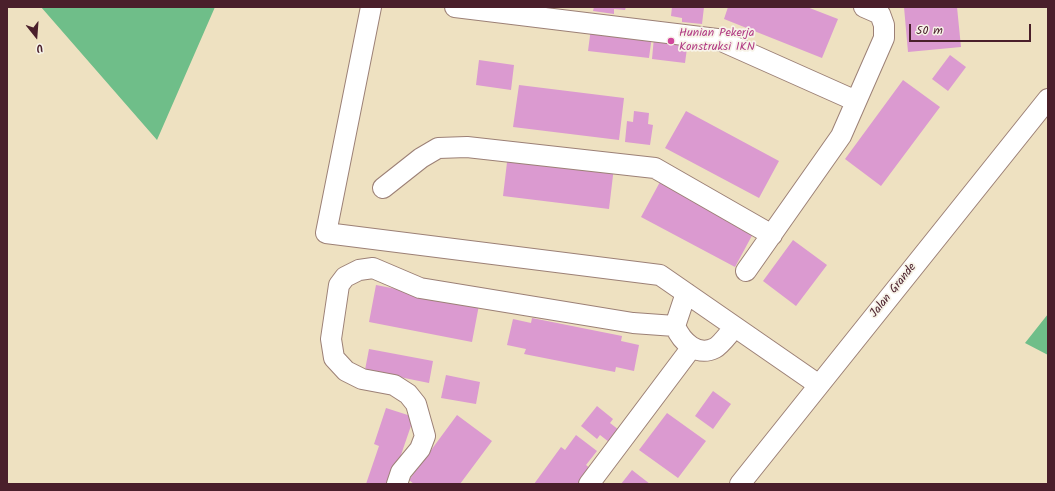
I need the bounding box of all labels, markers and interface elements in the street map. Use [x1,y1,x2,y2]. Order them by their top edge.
north arrow [16,16,56,56]
scale bar [911,16,1033,42]
text: 50 m [916,21,943,40]
place label: Hunian Pekerja Konstruksi IKN [679,27,755,55]
marker: Hunian Pekerja Konstruksi IKN [666,36,676,46]
text: U [34,38,45,57]
street label: Jalan Grande [868,261,920,321]

